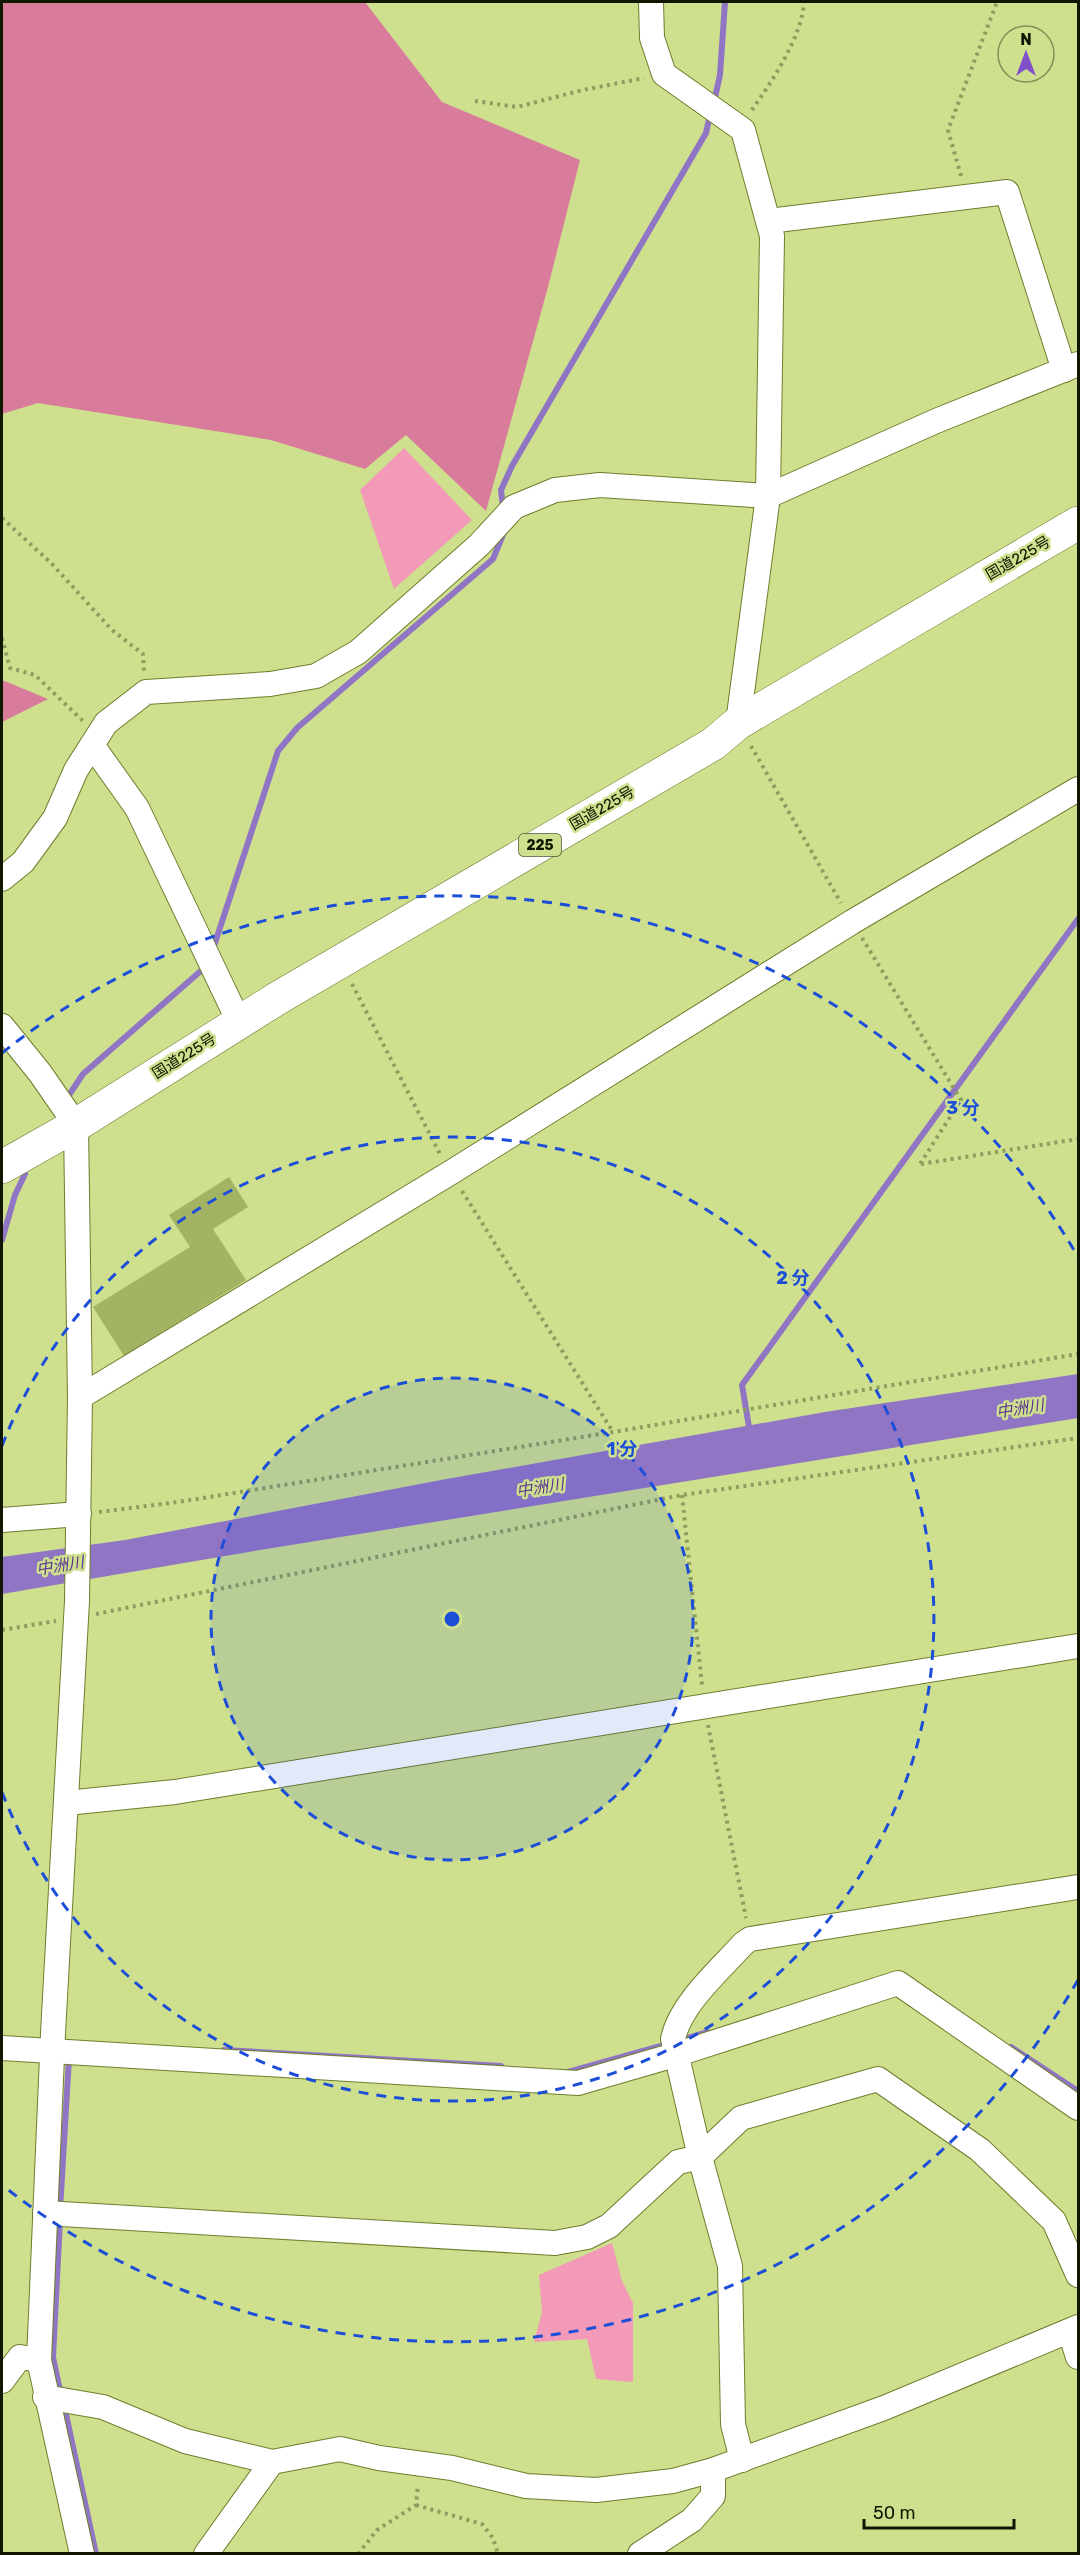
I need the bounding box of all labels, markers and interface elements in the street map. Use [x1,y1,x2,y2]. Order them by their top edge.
north arrow [996,24,1056,84]
text: N [1020,30,1032,49]
street label: 国道225号 [983,532,1053,584]
street label: 国道225号 [567,782,637,834]
road number: 225 [519,834,561,856]
street label: 国道225号 [149,1029,219,1083]
text: 3 分 [946,1097,980,1119]
text: 2 分 [776,1267,810,1289]
water label: 中洲川 [995,1395,1047,1422]
text: 1 分 [607,1438,637,1460]
water label: 中洲川 [515,1474,567,1501]
water label: 中洲川 [35,1552,87,1579]
centre of rings [442,1609,462,1629]
scale bar [864,2492,1014,2530]
text: 50 m [873,2502,916,2524]

